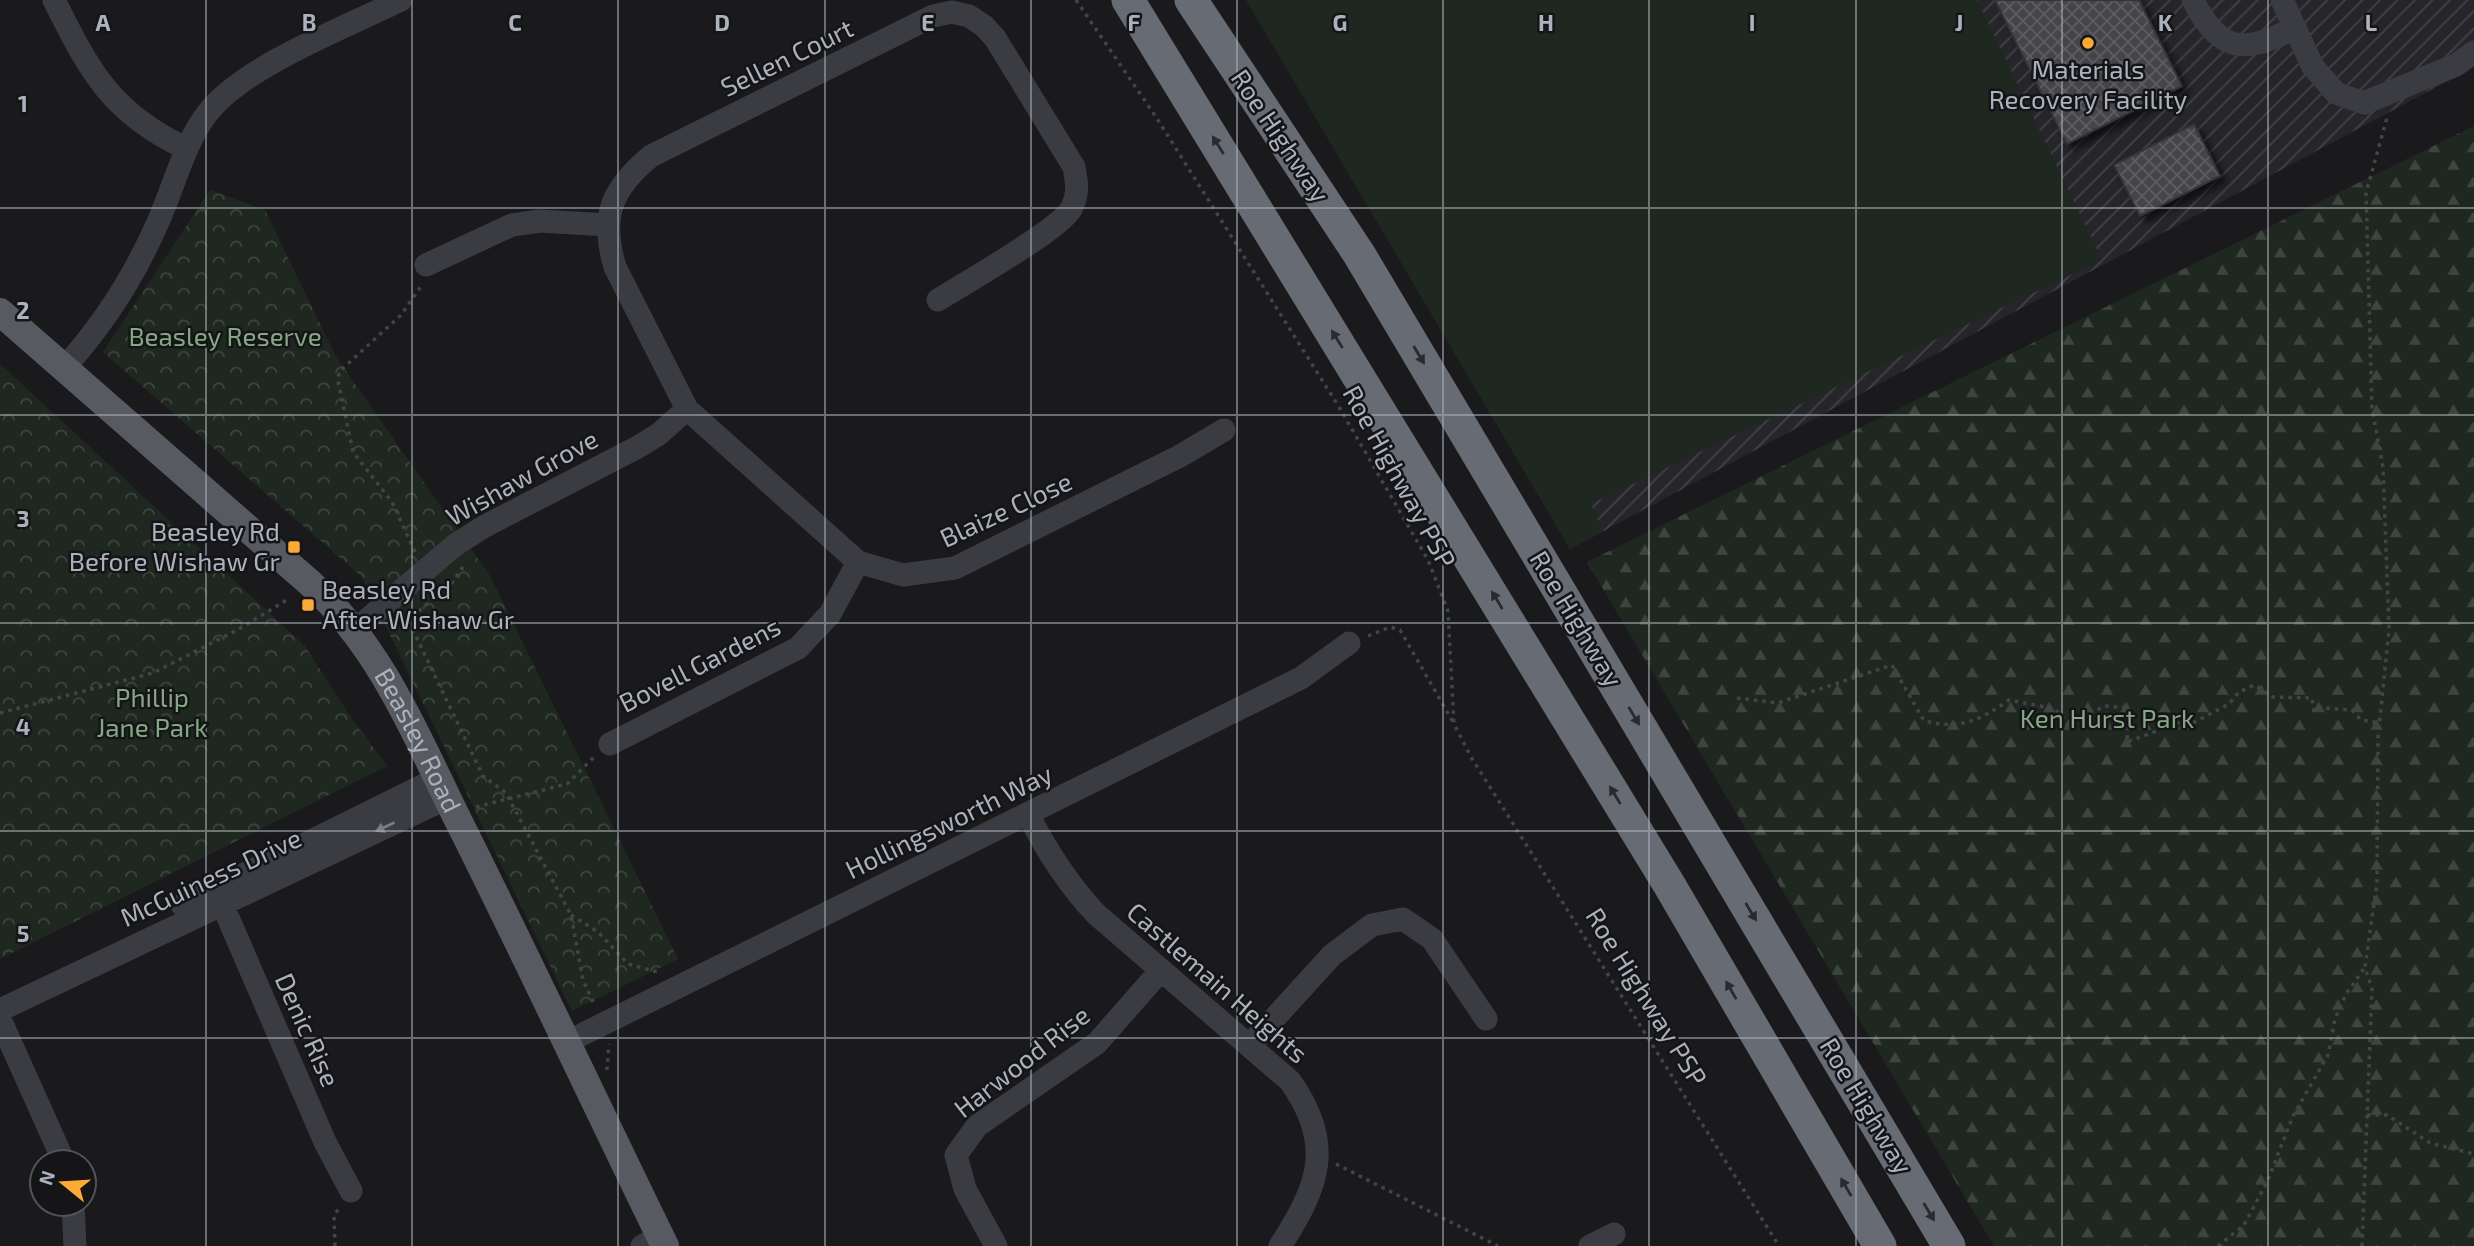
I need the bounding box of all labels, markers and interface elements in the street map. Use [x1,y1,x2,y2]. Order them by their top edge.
text: A [95,8,111,36]
text: B [302,8,316,36]
text: C [508,8,522,36]
text: D [714,8,730,36]
text: E [921,8,935,36]
text: F [1128,8,1141,36]
text: G [1333,8,1347,36]
text: H [1538,8,1554,36]
text: I [1749,8,1755,36]
text: J [1955,8,1963,36]
text: K [2158,8,2173,36]
text: L [2365,8,2377,36]
street label: Sellen Court [715,11,858,102]
marker: Materials Recovery Facility [2080,35,2096,51]
place label: Materials Recovery Facility [1989,53,2188,114]
street label: Roe Highway [1226,63,1337,208]
text: 1 [18,89,28,117]
one-way arrow [1211,135,1224,155]
text: 2 [16,296,30,324]
park label: Beasley Reserve [128,320,322,351]
one-way arrow [1331,329,1343,348]
one-way arrow [1413,345,1426,364]
street label: Roe Highway PSP [1337,380,1463,573]
street label: Wishaw Grove [440,422,603,531]
street label: Blaize Close [934,465,1076,553]
text: 3 [16,504,30,532]
place label: Beasley Rd Before Wishaw Gr [69,515,280,576]
marker: Beasley Rd Before Wishaw Gr [286,539,302,555]
street label: Roe Highway [1525,545,1630,692]
place label: Beasley Rd After Wishaw Gr [322,573,514,634]
one-way arrow [1490,591,1503,610]
marker: Beasley Rd After Wishaw Gr [300,597,316,613]
street label: Bovell Gardens [613,610,785,718]
street label: Beasley Road [369,662,469,817]
park label: Phillip Jane Park [96,681,208,742]
park label: Ken Hurst Park [2020,702,2194,733]
one-way arrow [1628,707,1640,726]
text: 4 [16,712,30,740]
street label: Hollingsworth Way [840,757,1057,884]
one-way arrow [1608,785,1621,804]
street label: McGuiness Drive [115,821,306,932]
one-way arrow [375,821,395,833]
street label: Castlemain Heights [1121,895,1314,1069]
street label: Roe Highway PSP [1580,902,1714,1091]
one-way arrow [1744,902,1757,921]
text: 5 [17,919,29,947]
street label: Denic Rise [270,968,347,1091]
one-way arrow [1725,981,1737,1000]
street label: Harwood Rise [947,998,1095,1123]
street label: Roe Highway [1815,1032,1920,1179]
north arrow [28,1148,98,1218]
text: N [33,1168,59,1188]
one-way arrow [1840,1177,1852,1197]
one-way arrow [1923,1203,1936,1222]

